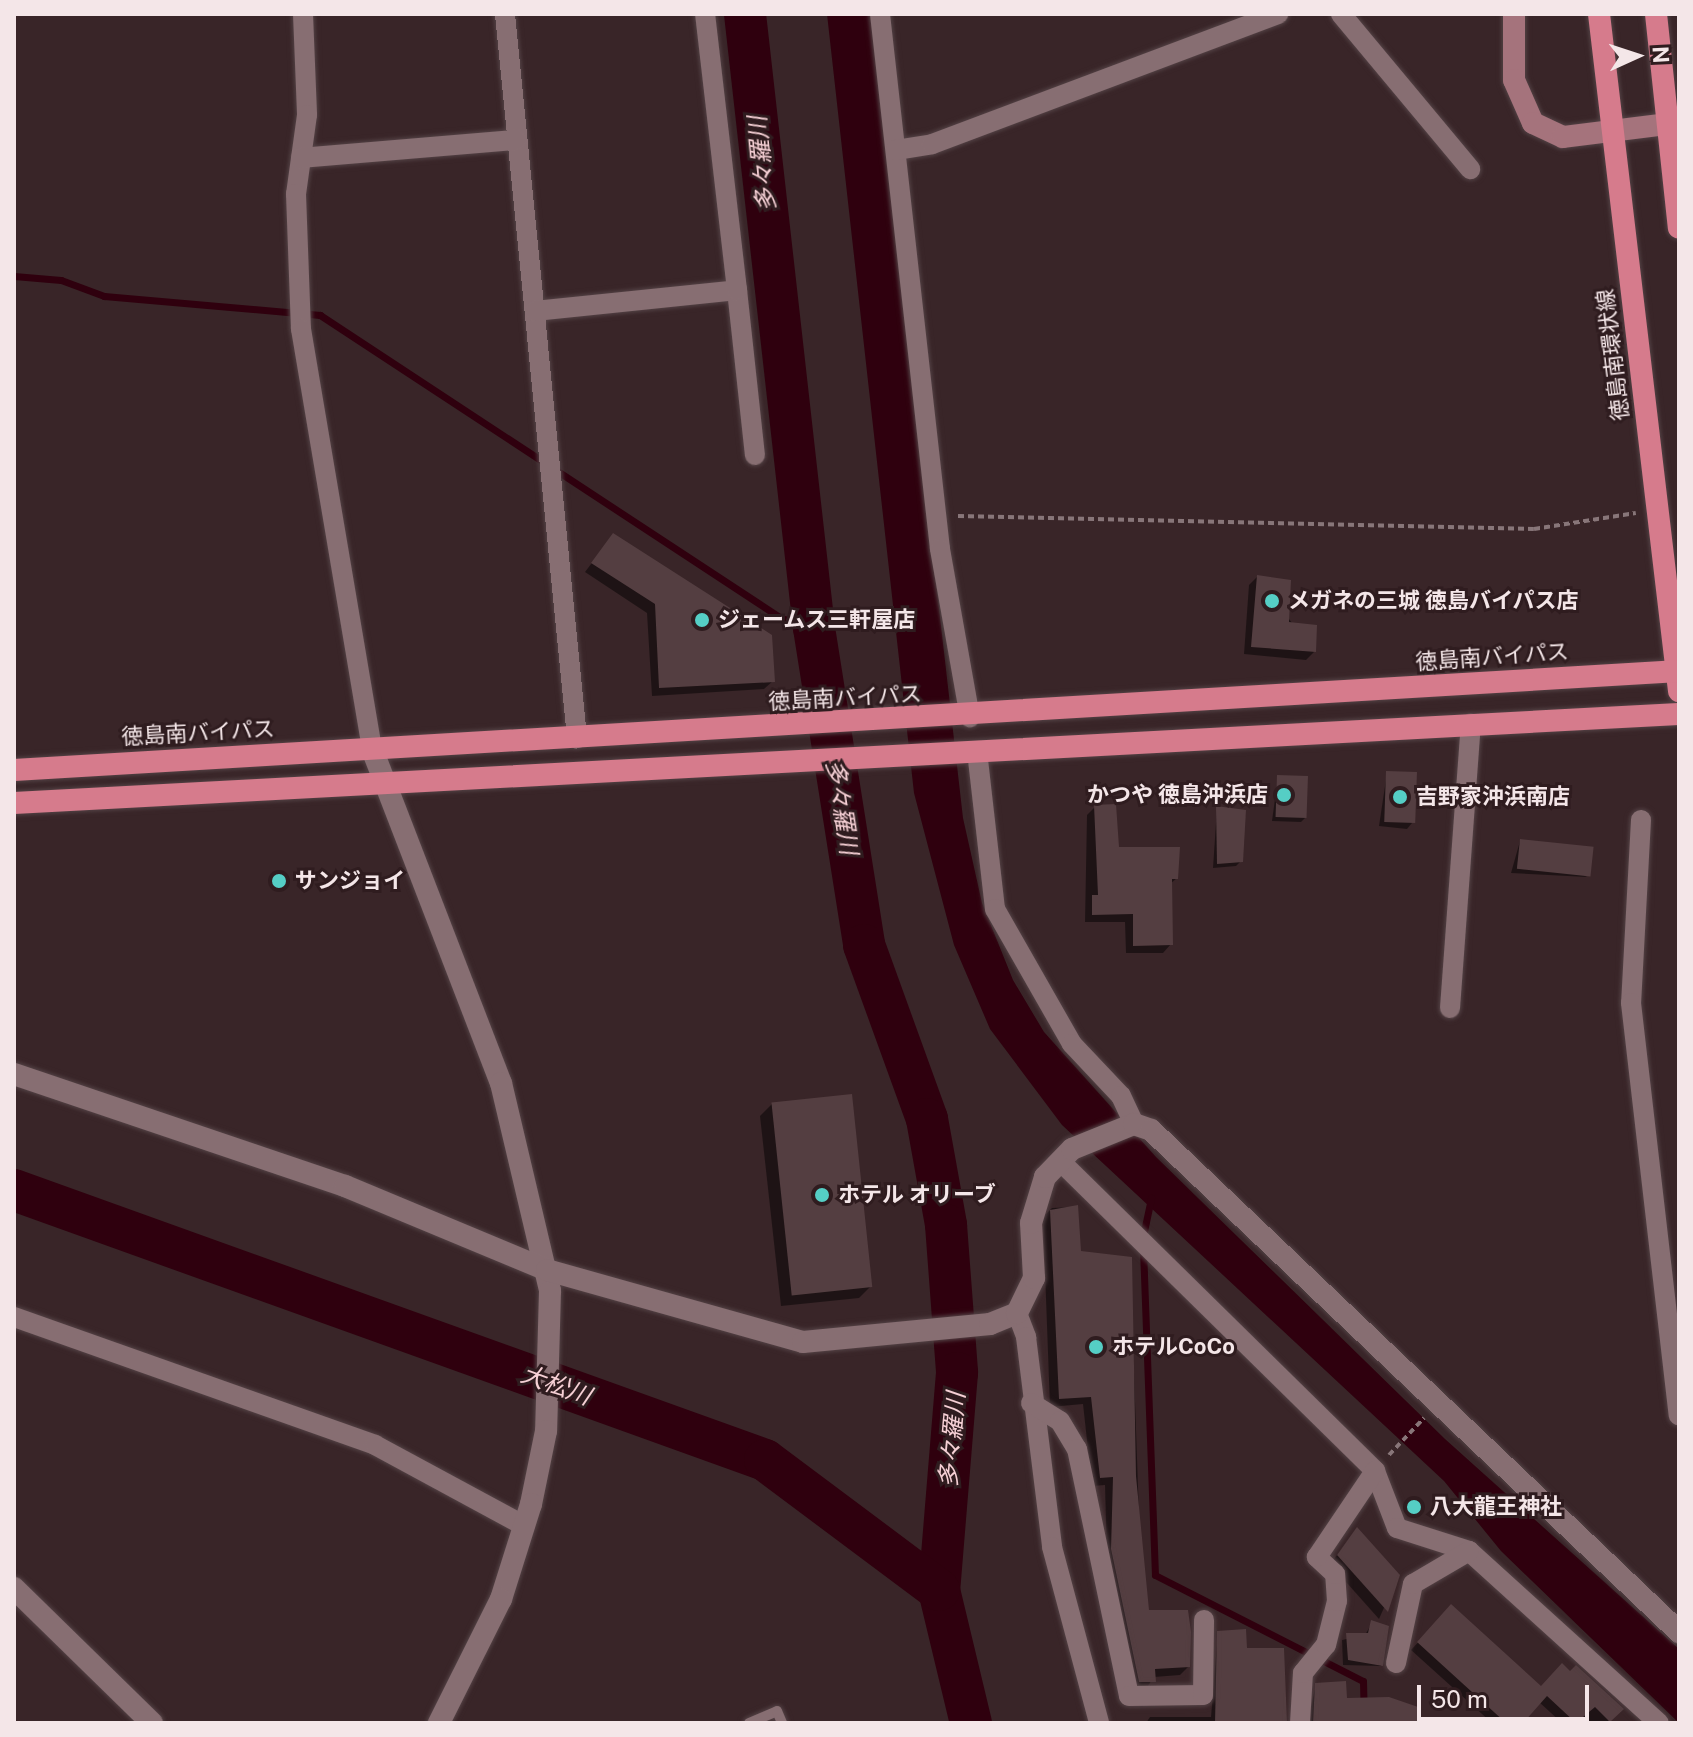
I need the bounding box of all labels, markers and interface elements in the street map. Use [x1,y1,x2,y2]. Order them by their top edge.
north arrow [1597,16,1677,96]
text: N [1648,45,1674,64]
water label: 多々羅川 [743,115,781,213]
street label: 徳島南環状線 [1592,288,1634,422]
place label: メガネの三城 徳島バイパス店 [1288,588,1579,614]
marker: メガネの三城 徳島バイパス店 [1263,592,1281,610]
place label: ジェームス三軒屋店 [718,607,916,633]
marker: ジェームス三軒屋店 [693,611,711,629]
street label: 徳島南バイパス [1414,638,1570,676]
street label: 徳島南バイパス [767,681,923,715]
street label: 徳島南バイパス [120,716,276,750]
water label: 多々羅川 [820,757,864,857]
place label: かつや 徳島沖浜店 [1087,782,1268,808]
place label: 吉野家沖浜南店 [1416,784,1570,810]
marker: かつや 徳島沖浜店 [1275,786,1293,804]
marker: 吉野家沖浜南店 [1391,788,1409,806]
place label: サンジョイ [295,868,405,894]
marker: サンジョイ [270,872,288,890]
place label: ホテル オリーブ [838,1182,997,1208]
marker: ホテル オリーブ [813,1186,831,1204]
place label: ホテルCoCo [1112,1334,1235,1360]
marker: ホテルCoCo [1087,1338,1105,1356]
water label: 大松川 [517,1359,595,1411]
water label: 多々羅川 [933,1391,971,1489]
place label: 八大龍王神社 [1430,1494,1562,1520]
marker: 八大龍王神社 [1405,1498,1423,1516]
scale bar [1421,1669,1593,1719]
text: 50 m [1431,1685,1488,1713]

